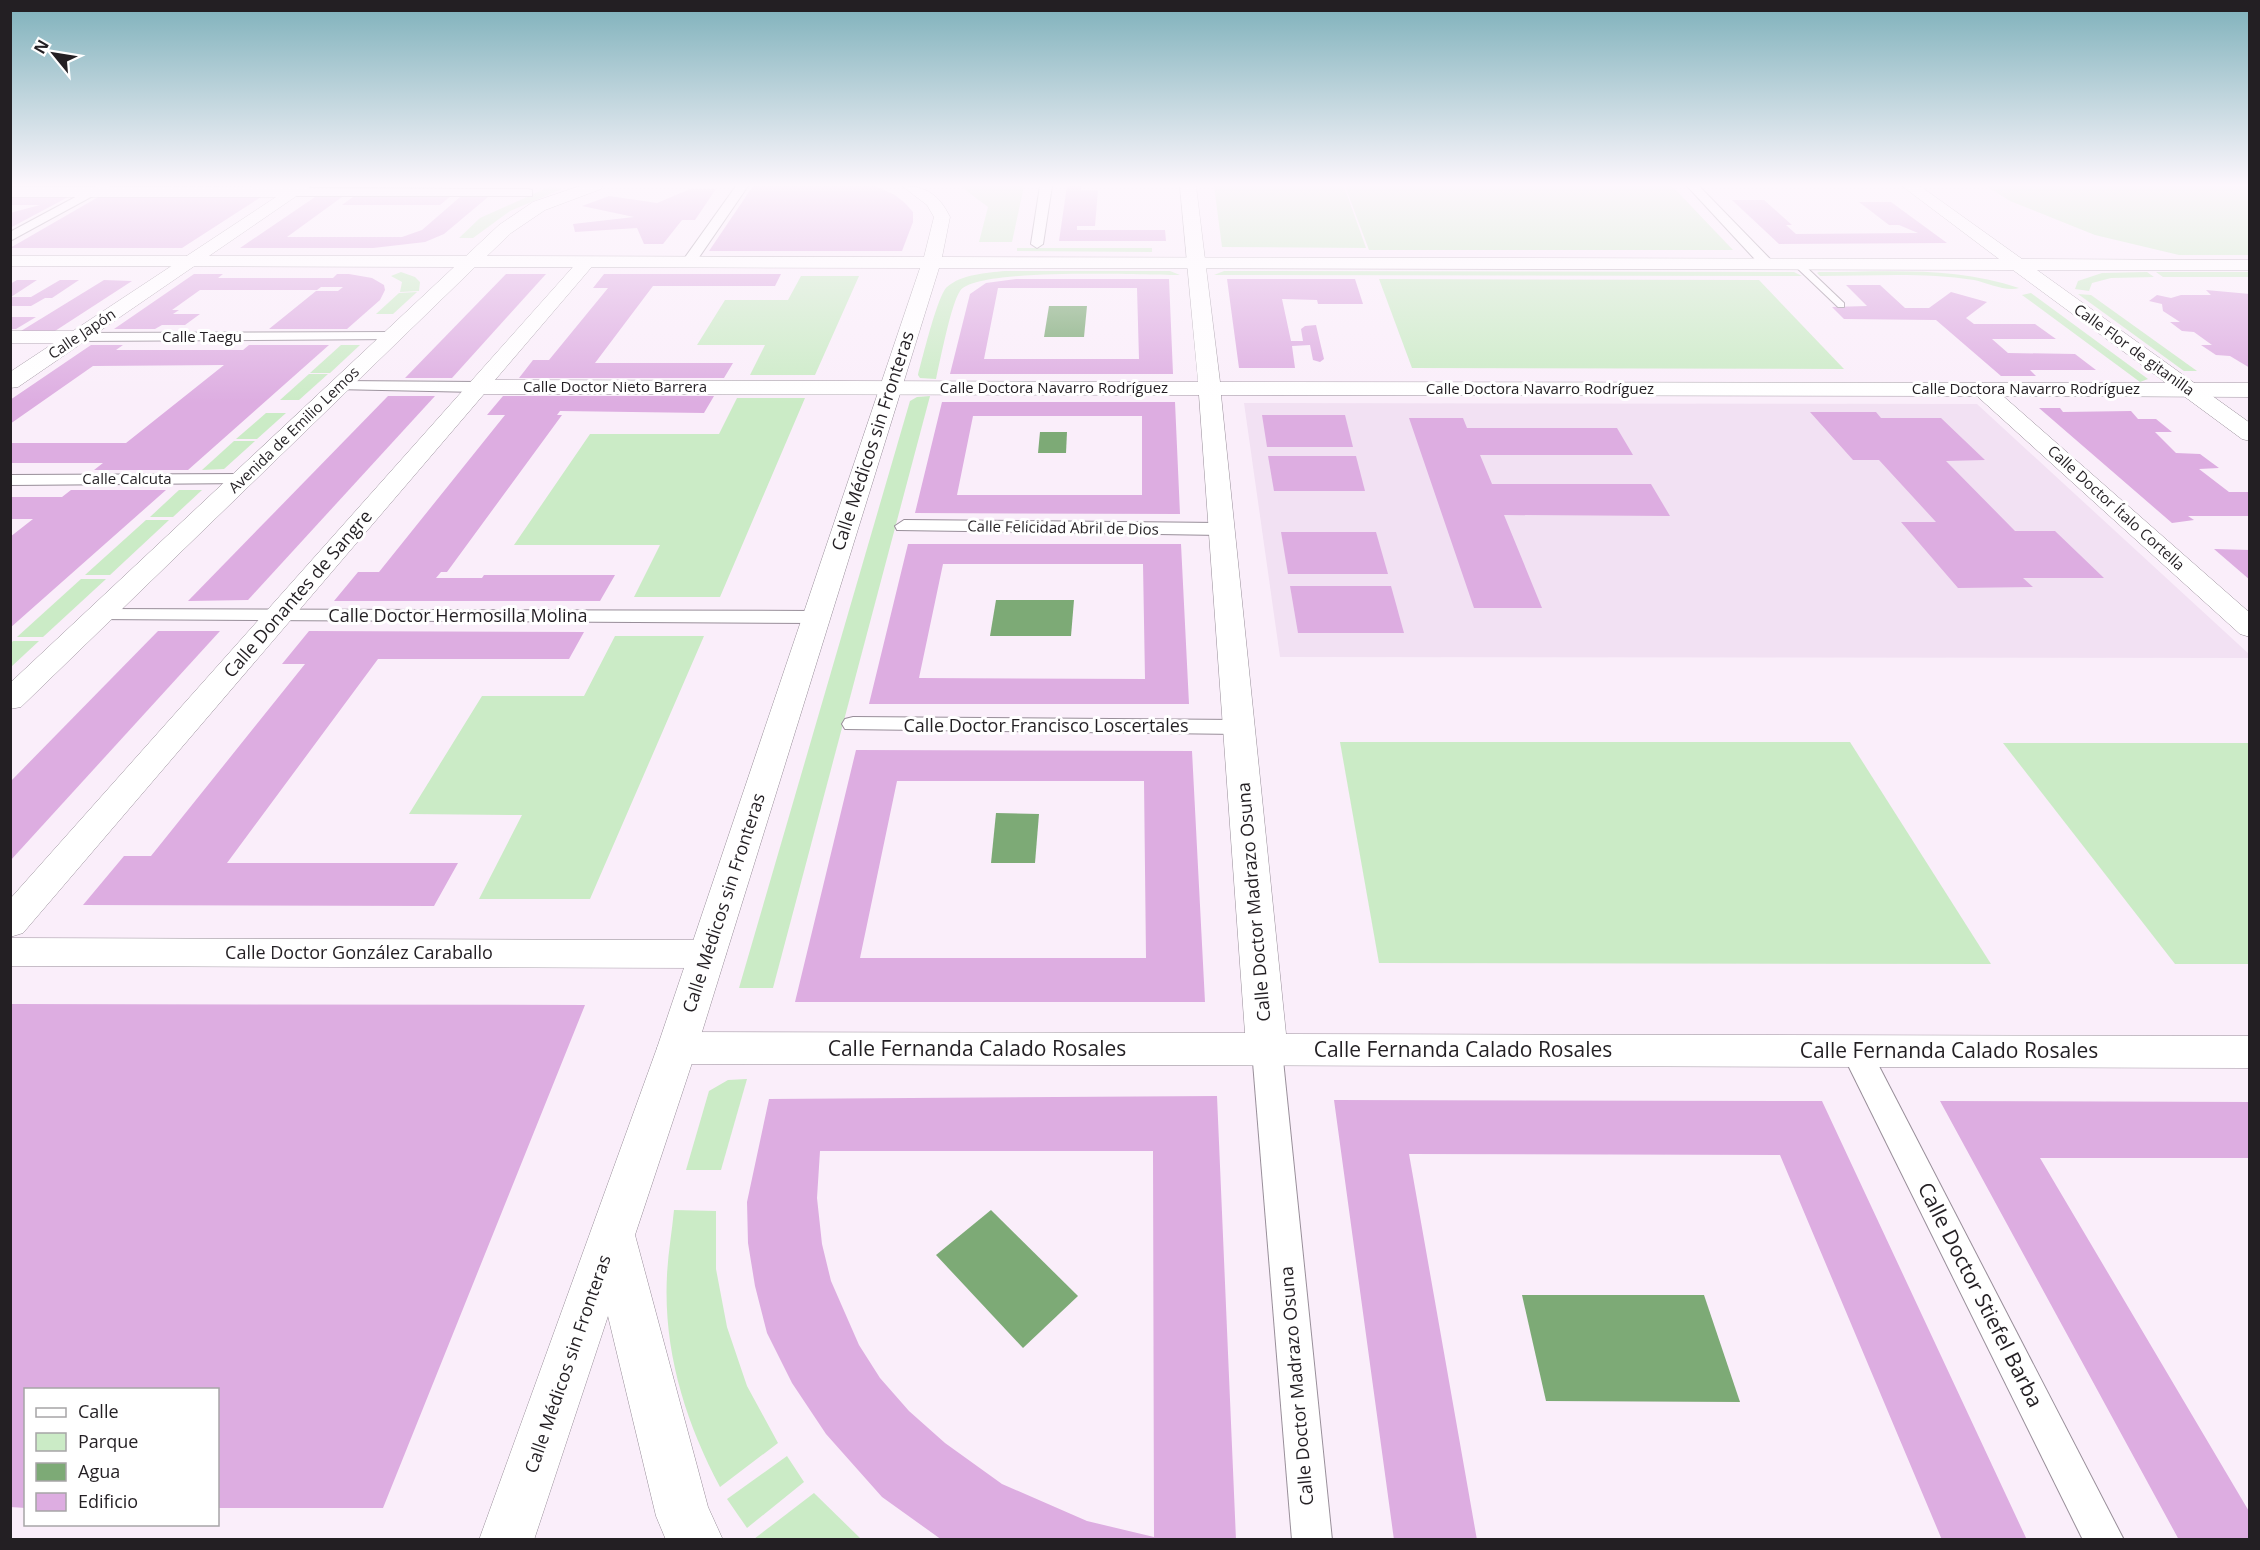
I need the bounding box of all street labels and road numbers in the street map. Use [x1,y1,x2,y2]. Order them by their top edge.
street label: Calle Flor de gitanilla [2070,299,2199,400]
street label: Calle Japón [44,303,119,363]
street label: Calle Taegu [162,326,242,346]
street label: Calle Médicos sin Fronteras [825,328,919,554]
street label: Avenida de Emilio Lemos [224,362,363,497]
street label: Calle Doctor Nieto Barrera [523,376,707,396]
street label: Calle Doctora Navarro Rodríguez [940,377,1168,397]
street label: Calle Doctora Navarro Rodríguez [1426,378,1654,398]
street label: Calle Doctora Navarro Rodríguez [1912,378,2140,398]
street label: Calle Doctor Ítalo Cortella [2044,440,2190,574]
street label: Calle Calcuta [82,468,172,488]
street label: Calle Donantes de Sangre [218,504,377,682]
street label: Calle Felicidad Abril de Dios [967,515,1159,539]
street label: Calle Doctor Hermosilla Molina [328,603,588,627]
street label: Calle Doctor Francisco Loscertales [903,713,1189,737]
street label: Calle Doctor Madrazo Osuna [1231,781,1275,1023]
street label: Calle Médicos sin Fronteras [676,790,770,1016]
street label: Calle Doctor González Caraballo [225,940,493,964]
street label: Calle Fernanda Calado Rosales [828,1034,1126,1062]
street label: Calle Fernanda Calado Rosales [1314,1035,1612,1063]
street label: Calle Fernanda Calado Rosales [1800,1036,2098,1064]
street label: Calle Doctor Stiefel Barba [1912,1177,2050,1412]
street label: Calle Médicos sin Fronteras [518,1251,616,1476]
street label: Calle Doctor Madrazo Osuna [1274,1265,1318,1507]

